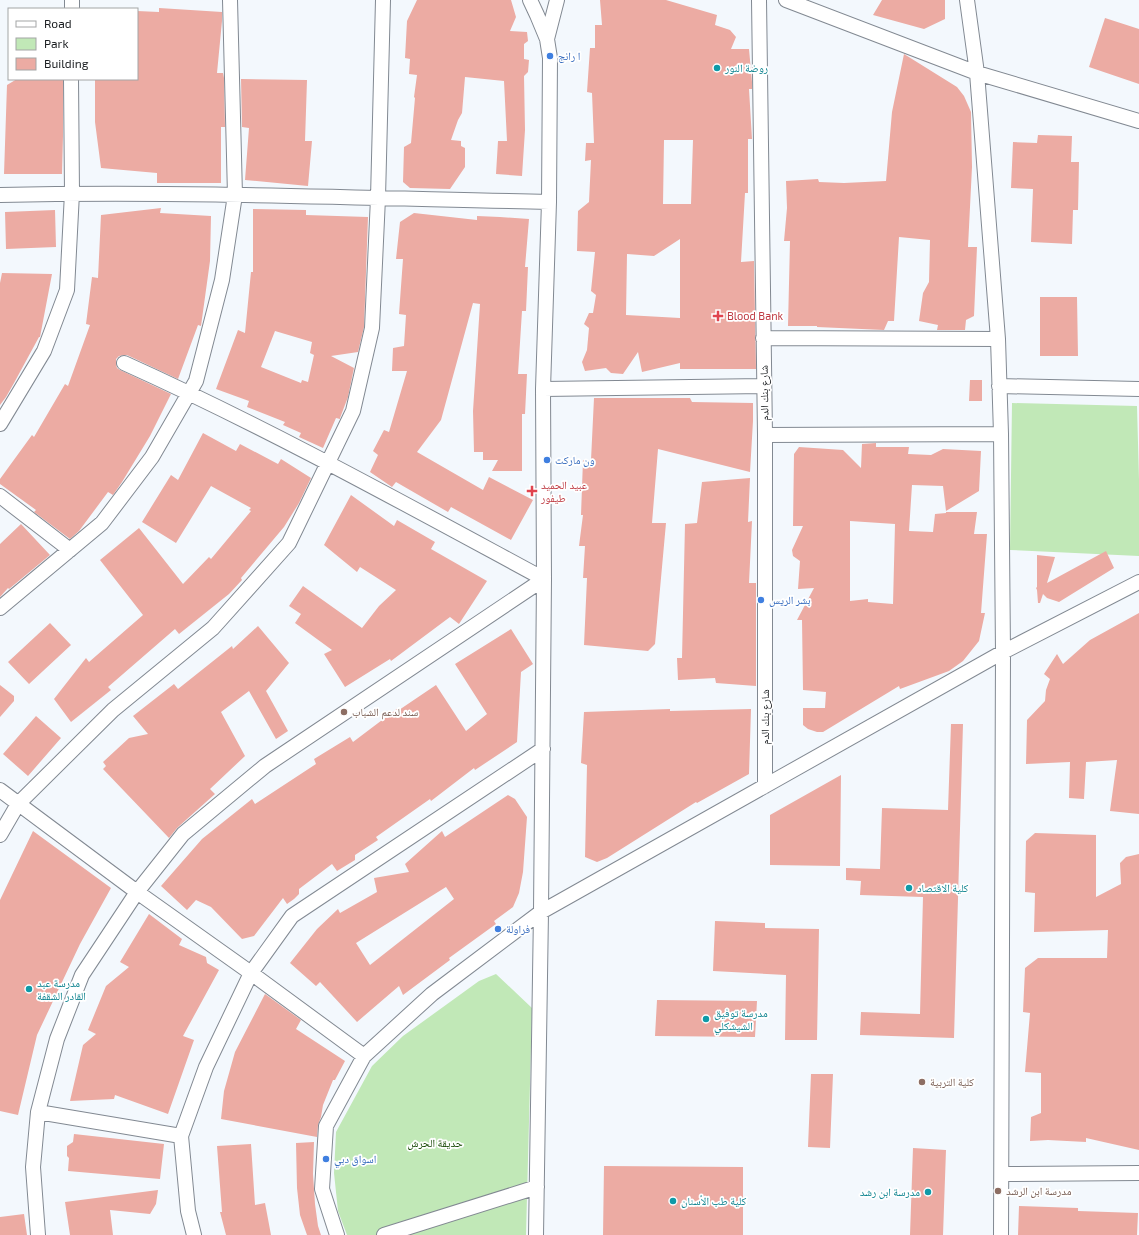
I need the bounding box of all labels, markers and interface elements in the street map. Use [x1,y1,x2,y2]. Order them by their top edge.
legend [8,8,138,80]
text: Road [44,16,72,30]
text: Park [44,36,69,50]
place label: ا رانج [558,49,580,63]
marker: ا رانج [545,51,555,61]
text: Building [44,56,89,70]
place label: روضة النور [724,61,768,74]
marker: روضة النور [712,63,722,73]
place label: Blood Bank [727,309,784,322]
marker: Blood Bank [712,310,724,322]
street label: شارع بنك الدم [757,365,771,421]
place label: ون ماركت [555,453,595,467]
marker: ون ماركت [542,455,552,465]
place label: عبيد الحميد طيفور [540,478,588,504]
marker: عبيد الحميد طيفور [526,485,538,497]
place label: بشر الريس [769,593,811,607]
marker: بشر الريس [756,595,766,605]
street label: شارع بنك الدم [758,689,772,745]
place label: سند لدعم الشباب [352,705,418,720]
marker: سند لدعم الشباب [339,707,349,717]
place label: كلية الاقتصاد [917,881,969,894]
marker: كلية الاقتصاد [904,883,914,893]
place label: فراولة [506,922,531,935]
marker: فراولة [493,924,503,934]
place label: مدرسة عبد القادر الشقفة [37,976,86,1002]
marker: مدرسة عبد القادر الشقفة [24,984,34,994]
place label: مدرسة توفيق الشيشكلي [714,1006,768,1035]
marker: مدرسة توفيق الشيشكلي [701,1014,711,1024]
place label: كلية التربية [930,1075,974,1088]
marker: كلية التربية [917,1077,927,1087]
park label: حديقة الحرش [407,1136,463,1150]
place label: اسواق دبي [334,1152,376,1168]
marker: اسواق دبي [321,1154,331,1164]
place label: مدرسة ابن الرشد [1006,1184,1072,1198]
place label: مدرسة ابن رشد [860,1185,920,1199]
marker: مدرسة ابن الرشد [993,1186,1003,1196]
marker: مدرسة ابن رشد [923,1187,933,1197]
place label: كلية طب الأسنان [681,1194,747,1208]
marker: كلية طب الأسنان [668,1196,678,1206]

